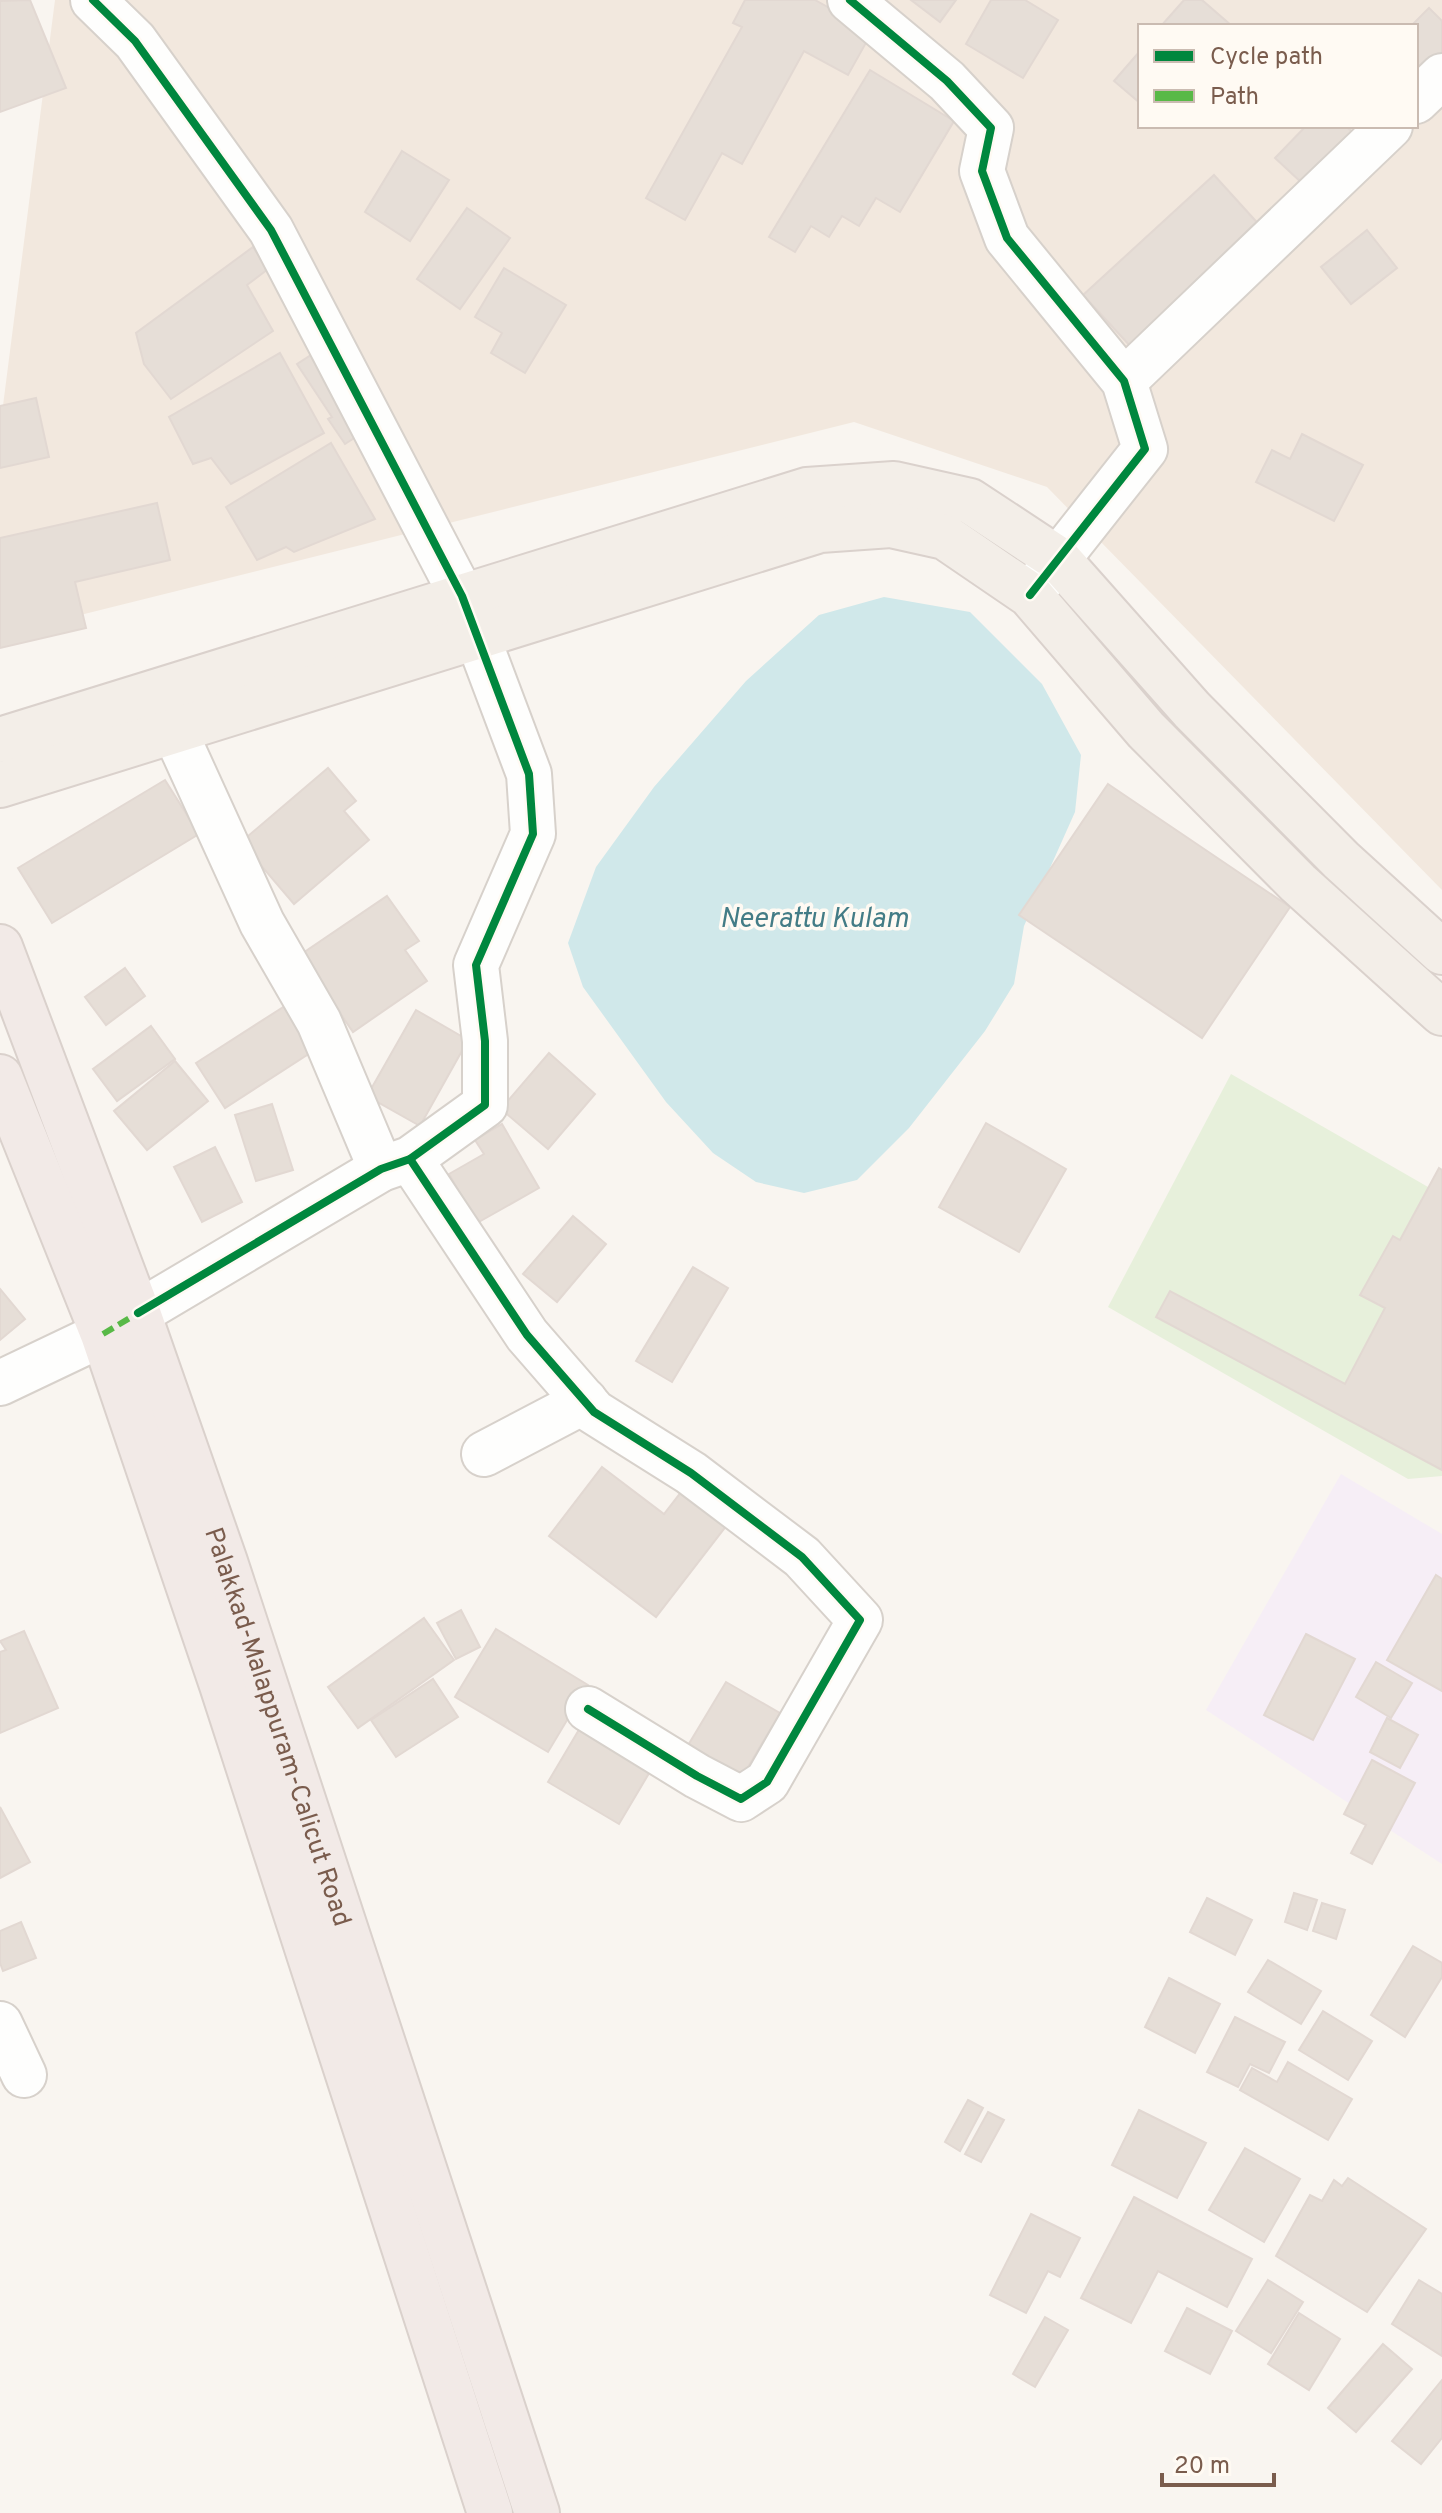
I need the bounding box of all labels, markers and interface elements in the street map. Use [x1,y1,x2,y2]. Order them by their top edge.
legend [1138,24,1418,128]
text: Cycle path [1210,43,1323,73]
text: Path [1210,83,1259,113]
water label: Neerattu Kulam [720,902,908,938]
street label: Palakkad-Malappuram-Calicut Road [195,1523,357,1931]
scale bar [1162,2437,1274,2487]
text: 20 m [1174,2452,1230,2482]

